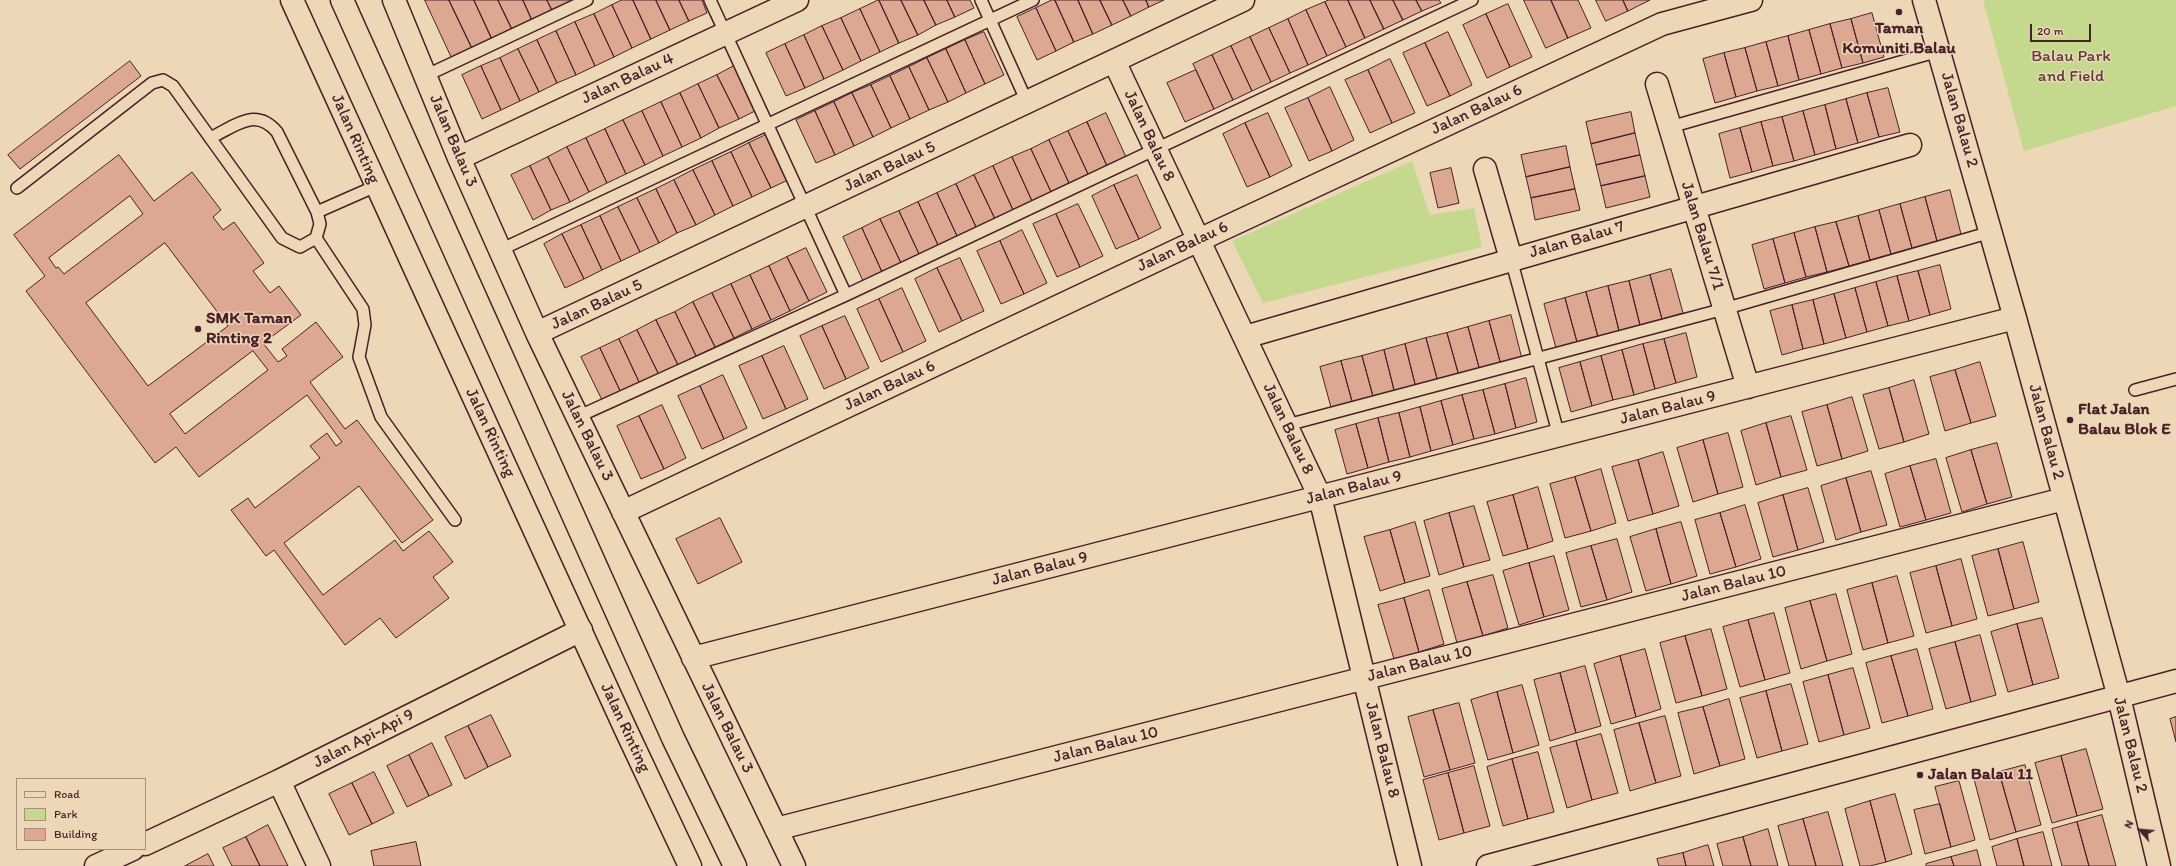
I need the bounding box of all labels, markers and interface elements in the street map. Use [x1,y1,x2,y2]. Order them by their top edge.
marker: Taman Komuniti Balau [1894,7,1904,17]
scale bar [2032,16,2093,42]
place label: Taman Komuniti Balau [1842,19,1956,59]
text: 20 m [2037,24,2064,38]
park label: Balau Park and Field [2031,47,2111,87]
street label: Jalan Balau 4 [579,49,677,109]
street label: Jalan Balau 2 [1936,70,1982,170]
street label: Jalan Balau 6 [1428,80,1526,140]
street label: Jalan Balau 8 [1119,87,1179,185]
street label: Jalan Rinting [326,91,384,187]
street label: Jalan Balau 3 [424,92,482,190]
street label: Jalan Balau 5 [841,137,939,197]
street label: Jalan Balau 7/1 [1676,179,1728,293]
street label: Jalan Balau 6 [1134,217,1232,277]
street label: Jalan Balau 7 [1527,217,1627,263]
street label: Jalan Balau 5 [548,275,646,335]
place label: SMK Taman Rinting 2 [206,309,292,349]
marker: SMK Taman Rinting 2 [193,324,203,334]
street label: Jalan Balau 6 [841,356,939,416]
street label: Jalan Balau 8 [1258,380,1318,478]
street label: Jalan Balau 2 [2023,382,2069,482]
street label: Jalan Rinting [460,385,520,481]
street label: Jalan Balau 9 [1618,386,1718,430]
street label: Jalan Balau 3 [556,387,618,485]
place label: Flat Jalan Balau Blok E [2078,400,2171,440]
marker: Flat Jalan Balau Blok E [2065,415,2075,425]
street label: Jalan Balau 9 [1304,466,1404,510]
street label: Jalan Balau 9 [990,547,1090,591]
street label: Jalan Balau 10 [1679,561,1789,607]
street label: Jalan Balau 10 [1365,641,1475,687]
street label: Jalan Balau 3 [696,679,758,777]
street label: Jalan Rinting [595,680,655,776]
street label: Jalan Balau 2 [2108,695,2152,795]
street label: Jalan Balau 8 [1360,700,1404,800]
street label: Jalan Api-Api 9 [310,705,418,773]
street label: Jalan Balau 10 [1051,722,1161,768]
place label: Jalan Balau 11 [1928,765,2033,785]
marker: Jalan Balau 11 [1915,770,1925,780]
legend [16,778,146,850]
text: Road [54,787,80,801]
text: Park [54,807,78,821]
north arrow [2120,810,2160,850]
text: N [2121,818,2136,831]
text: Building [54,827,97,841]

